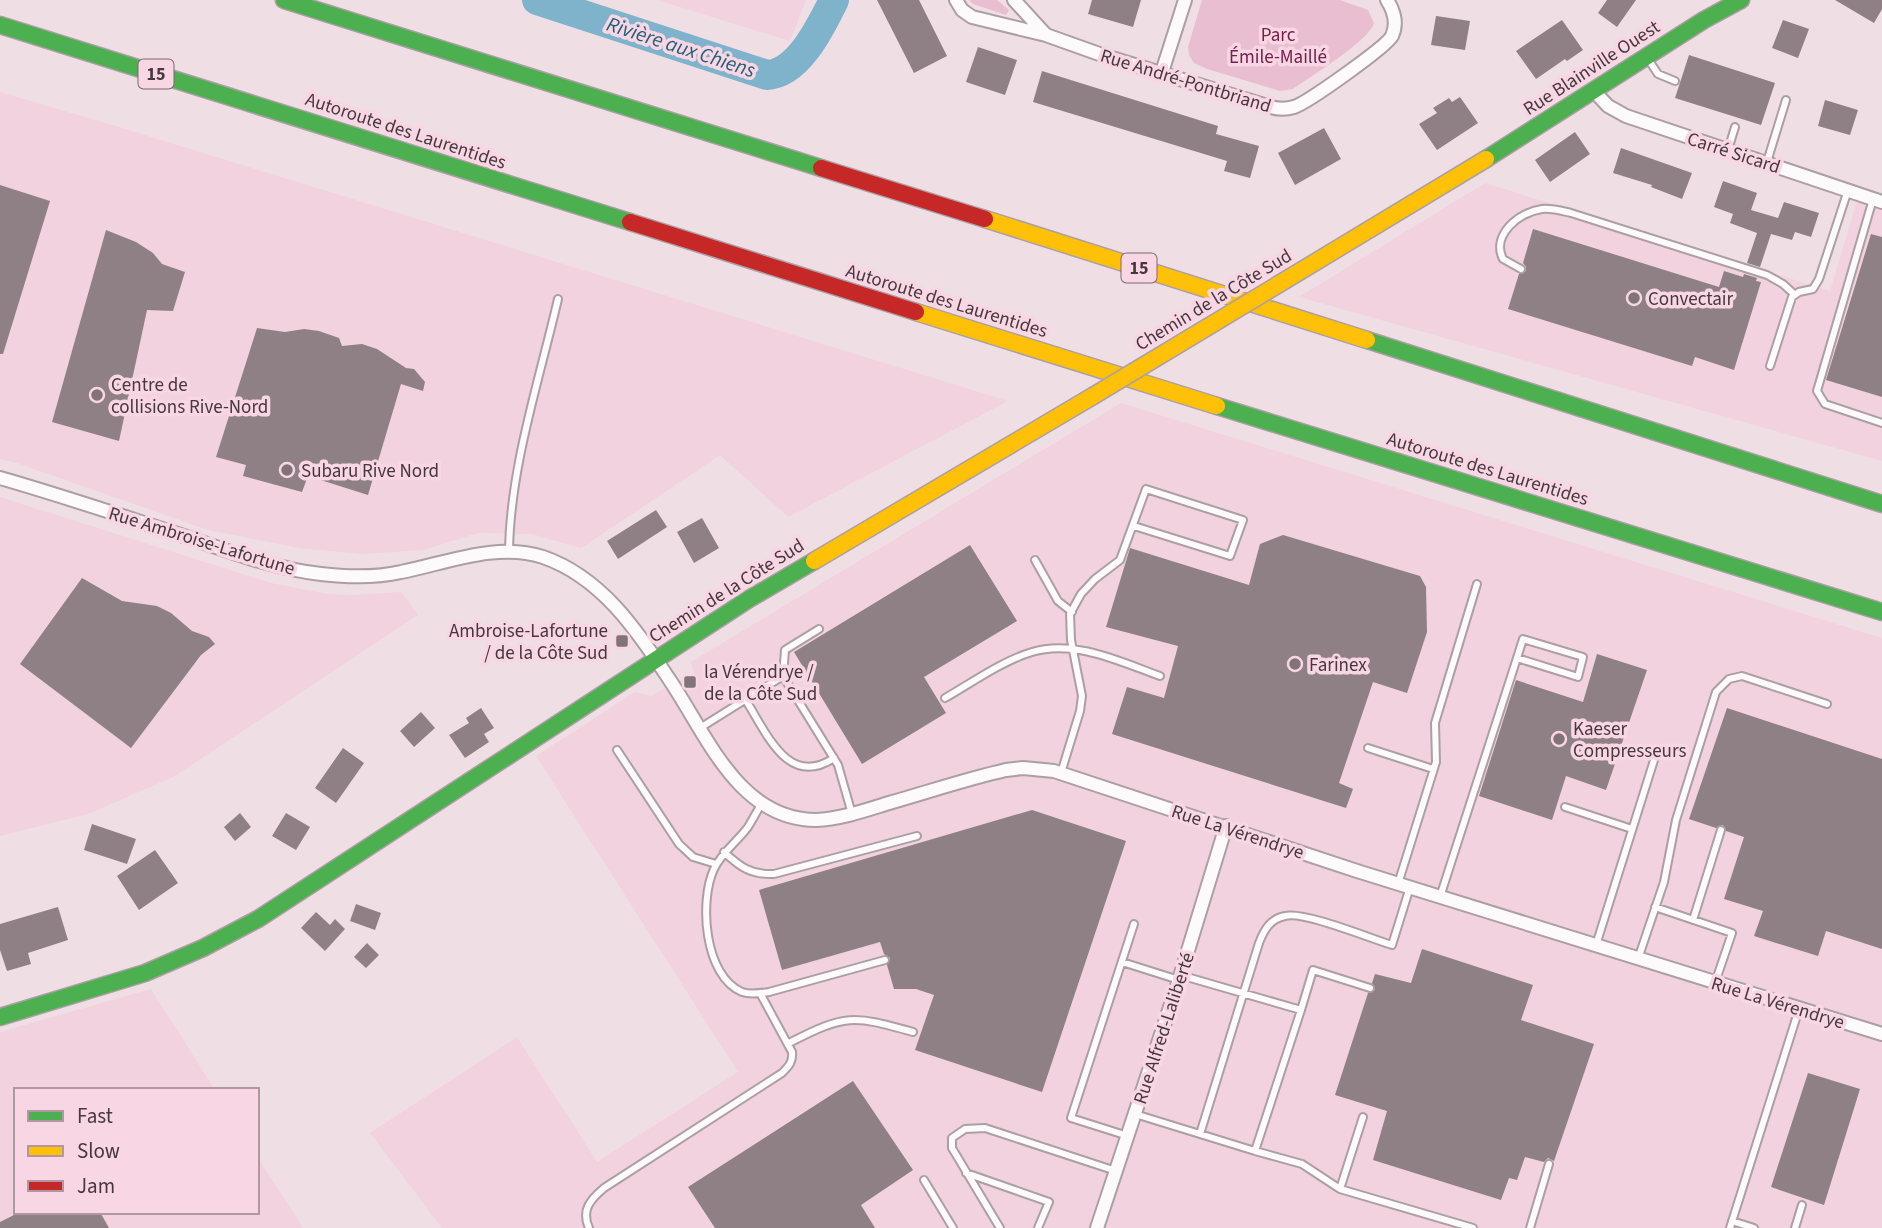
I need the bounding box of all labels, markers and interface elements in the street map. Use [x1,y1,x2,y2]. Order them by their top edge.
water label: Rivière aux Chiens [603,9,759,85]
street label: Rue Blainville Ouest [1518,14,1666,123]
park label: Parc Émile-Maillé [1229,22,1327,71]
street label: Rue André-Pontbriand [1097,43,1274,120]
road number: 15 [138,60,174,88]
street label: Autoroute des Laurentides [302,86,509,177]
street label: Carré Sicard [1683,126,1784,181]
street label: Chemin de la Côte Sud [1130,243,1297,358]
road number: 15 [1122,254,1156,282]
street label: Autoroute des Laurentides [842,258,1051,345]
place label: Convectair [1648,286,1734,313]
marker: Convectair [1626,290,1642,306]
place label: Centre de collisions Rive-Nord [111,372,268,421]
marker: Centre de collisions Rive-Nord [89,387,105,403]
street label: Autoroute des Laurentides [1383,426,1592,513]
place label: Subaru Rive Nord [301,458,439,485]
marker: Subaru Rive Nord [279,462,295,478]
street label: Rue Ambroise-Lafortune [105,500,298,583]
street label: Chemin de la Côte Sud [644,533,810,650]
place label: Ambroise-Lafortune / de la Côte Sud [449,618,608,667]
marker: Ambroise-Lafortune / de la Côte Sud [614,633,630,649]
place label: Farinex [1309,652,1367,679]
marker: Farinex [1287,656,1303,672]
place label: la Vérendrye / de la Côte Sud [704,659,817,708]
marker: la Vérendrye / de la Côte Sud [682,674,698,690]
place label: Kaeser Compresseurs [1573,716,1686,765]
marker: Kaeser Compresseurs [1551,731,1567,747]
street label: Rue La Vérendrye [1168,798,1307,867]
street label: Rue Alfred-Laliberté [1127,949,1202,1108]
street label: Rue La Vérendrye [1708,970,1847,1037]
legend [14,1088,259,1214]
text: Fast [77,1101,113,1131]
text: Slow [77,1136,120,1166]
text: Jam [77,1171,115,1201]

